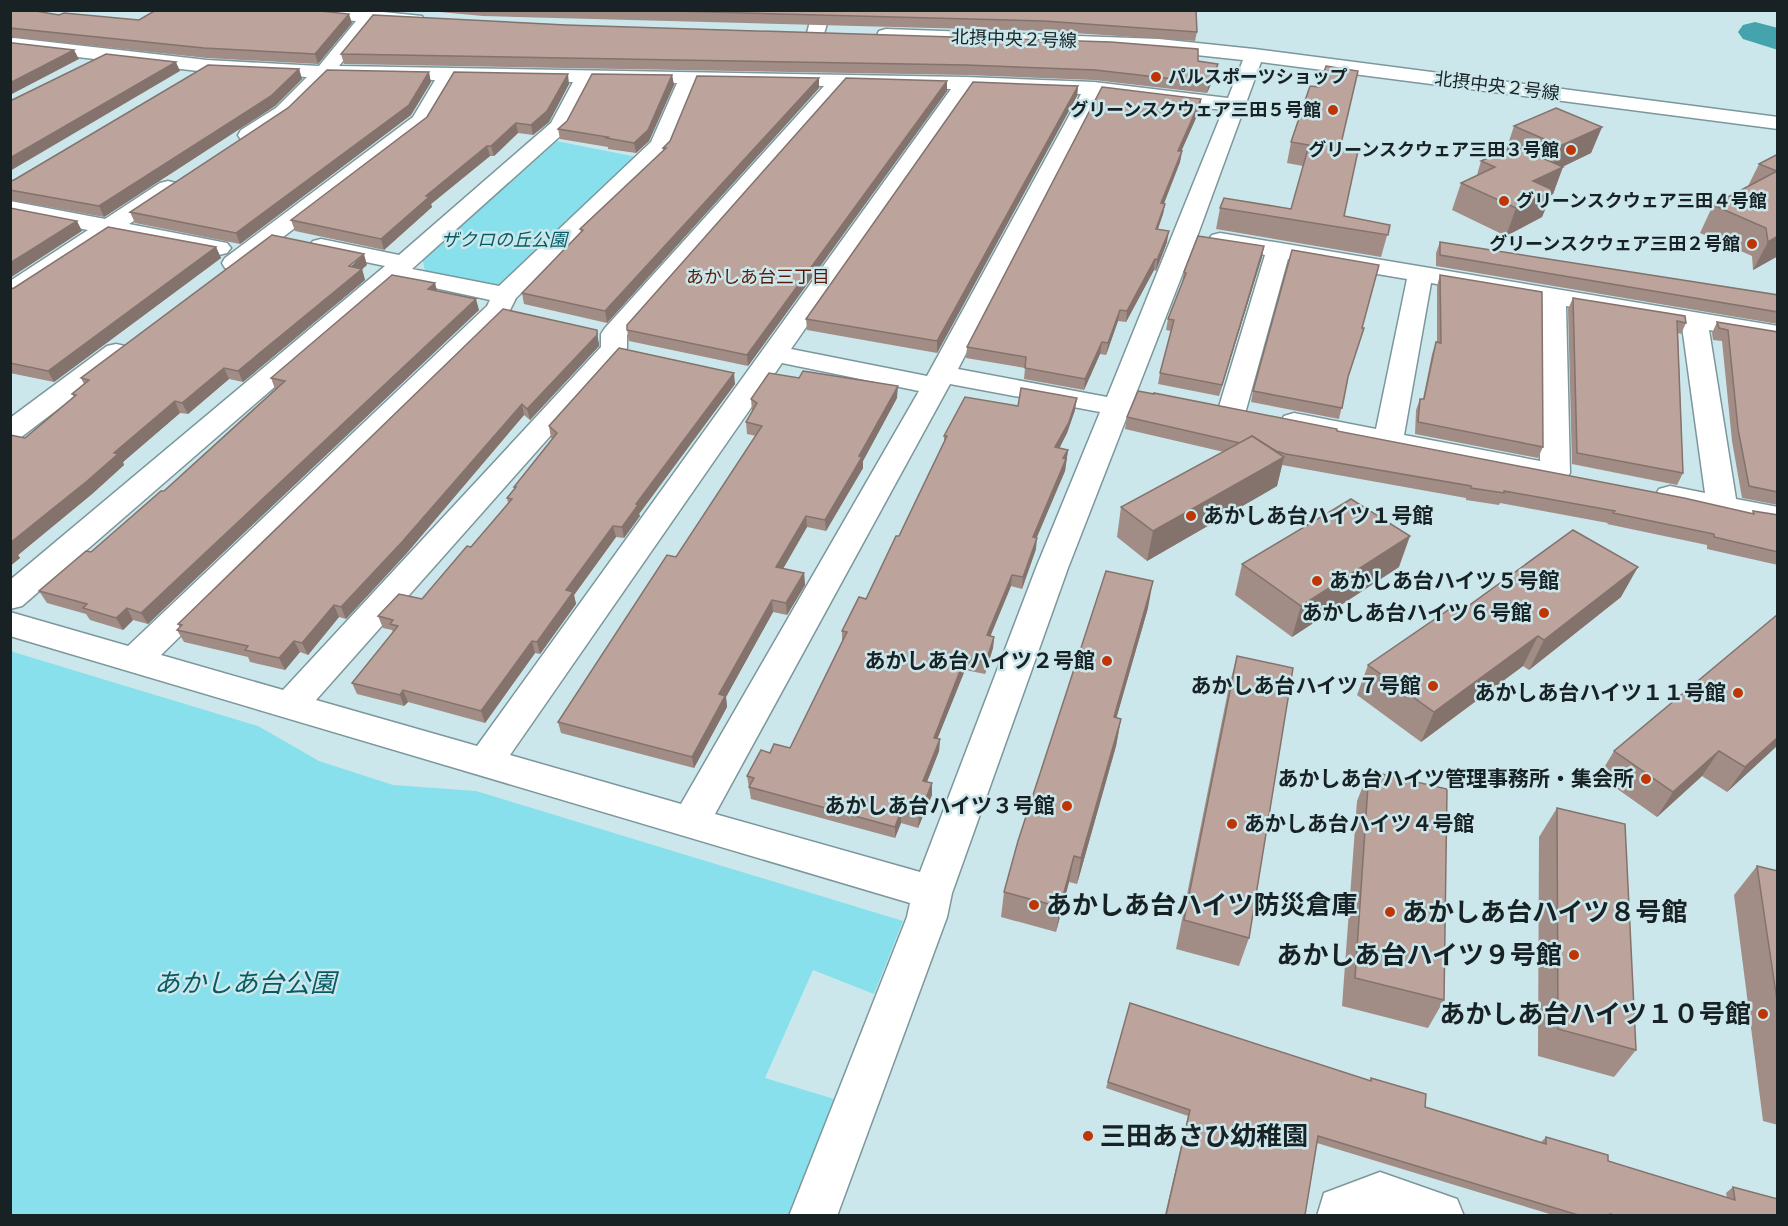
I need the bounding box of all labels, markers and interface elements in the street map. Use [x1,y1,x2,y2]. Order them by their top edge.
street label: 北摂中央２号線 [951,22,1077,53]
place label: パルスポーツショップ [1168,62,1348,89]
street label: 北摂中央２号線 [1433,63,1561,106]
marker: パルスポーツショップ [1149,70,1163,84]
place label: グリーンスクウェア三田５号館 [1070,95,1321,122]
marker: グリーンスクウェア三田５号館 [1326,103,1340,117]
place label: グリーンスクウェア三田３号館 [1308,135,1559,162]
marker: グリーンスクウェア三田３号館 [1564,143,1578,157]
place label: グリーンスクウェア三田４号館 [1516,186,1767,213]
marker: グリーンスクウェア三田４号館 [1497,194,1511,208]
park label: ザクロの丘公園 [441,225,570,252]
place label: グリーンスクウェア三田２号館 [1489,229,1740,256]
marker: グリーンスクウェア三田２号館 [1745,237,1759,251]
district label: あかしあ台三丁目 [686,262,830,289]
place label: あかしあ台ハイツ１号館 [1203,498,1434,529]
marker: あかしあ台ハイツ１号館 [1184,509,1198,523]
place label: あかしあ台ハイツ５号館 [1329,563,1560,594]
marker: あかしあ台ハイツ５号館 [1310,574,1324,588]
place label: あかしあ台ハイツ６号館 [1301,595,1532,626]
marker: あかしあ台ハイツ６号館 [1537,606,1551,620]
place label: あかしあ台ハイツ２号館 [864,643,1095,674]
marker: あかしあ台ハイツ２号館 [1100,654,1114,668]
place label: あかしあ台ハイツ７号館 [1190,668,1421,699]
place label: あかしあ台ハイツ１１号館 [1474,675,1726,706]
marker: あかしあ台ハイツ７号館 [1426,679,1440,693]
marker: あかしあ台ハイツ１１号館 [1731,686,1745,700]
place label: あかしあ台ハイツ管理事務所・集会所 [1277,761,1634,792]
marker: あかしあ台ハイツ管理事務所・集会所 [1639,772,1653,786]
place label: あかしあ台ハイツ３号館 [824,788,1055,819]
marker: あかしあ台ハイツ３号館 [1060,799,1074,813]
place label: あかしあ台ハイツ４号館 [1244,806,1475,837]
marker: あかしあ台ハイツ４号館 [1225,817,1239,831]
place label: あかしあ台ハイツ防災倉庫 [1046,883,1357,922]
place label: あかしあ台ハイツ８号館 [1402,890,1687,929]
marker: あかしあ台ハイツ防災倉庫 [1027,898,1041,912]
marker: あかしあ台ハイツ８号館 [1383,905,1397,919]
place label: あかしあ台ハイツ９号館 [1277,933,1562,972]
marker: あかしあ台ハイツ９号館 [1567,948,1581,962]
park label: あかしあ台公園 [154,961,340,1000]
place label: あかしあ台ハイツ１０号館 [1440,992,1751,1031]
marker: あかしあ台ハイツ１０号館 [1756,1007,1770,1021]
place label: 三田あさひ幼稚園 [1100,1114,1308,1153]
marker: 三田あさひ幼稚園 [1081,1129,1095,1143]

